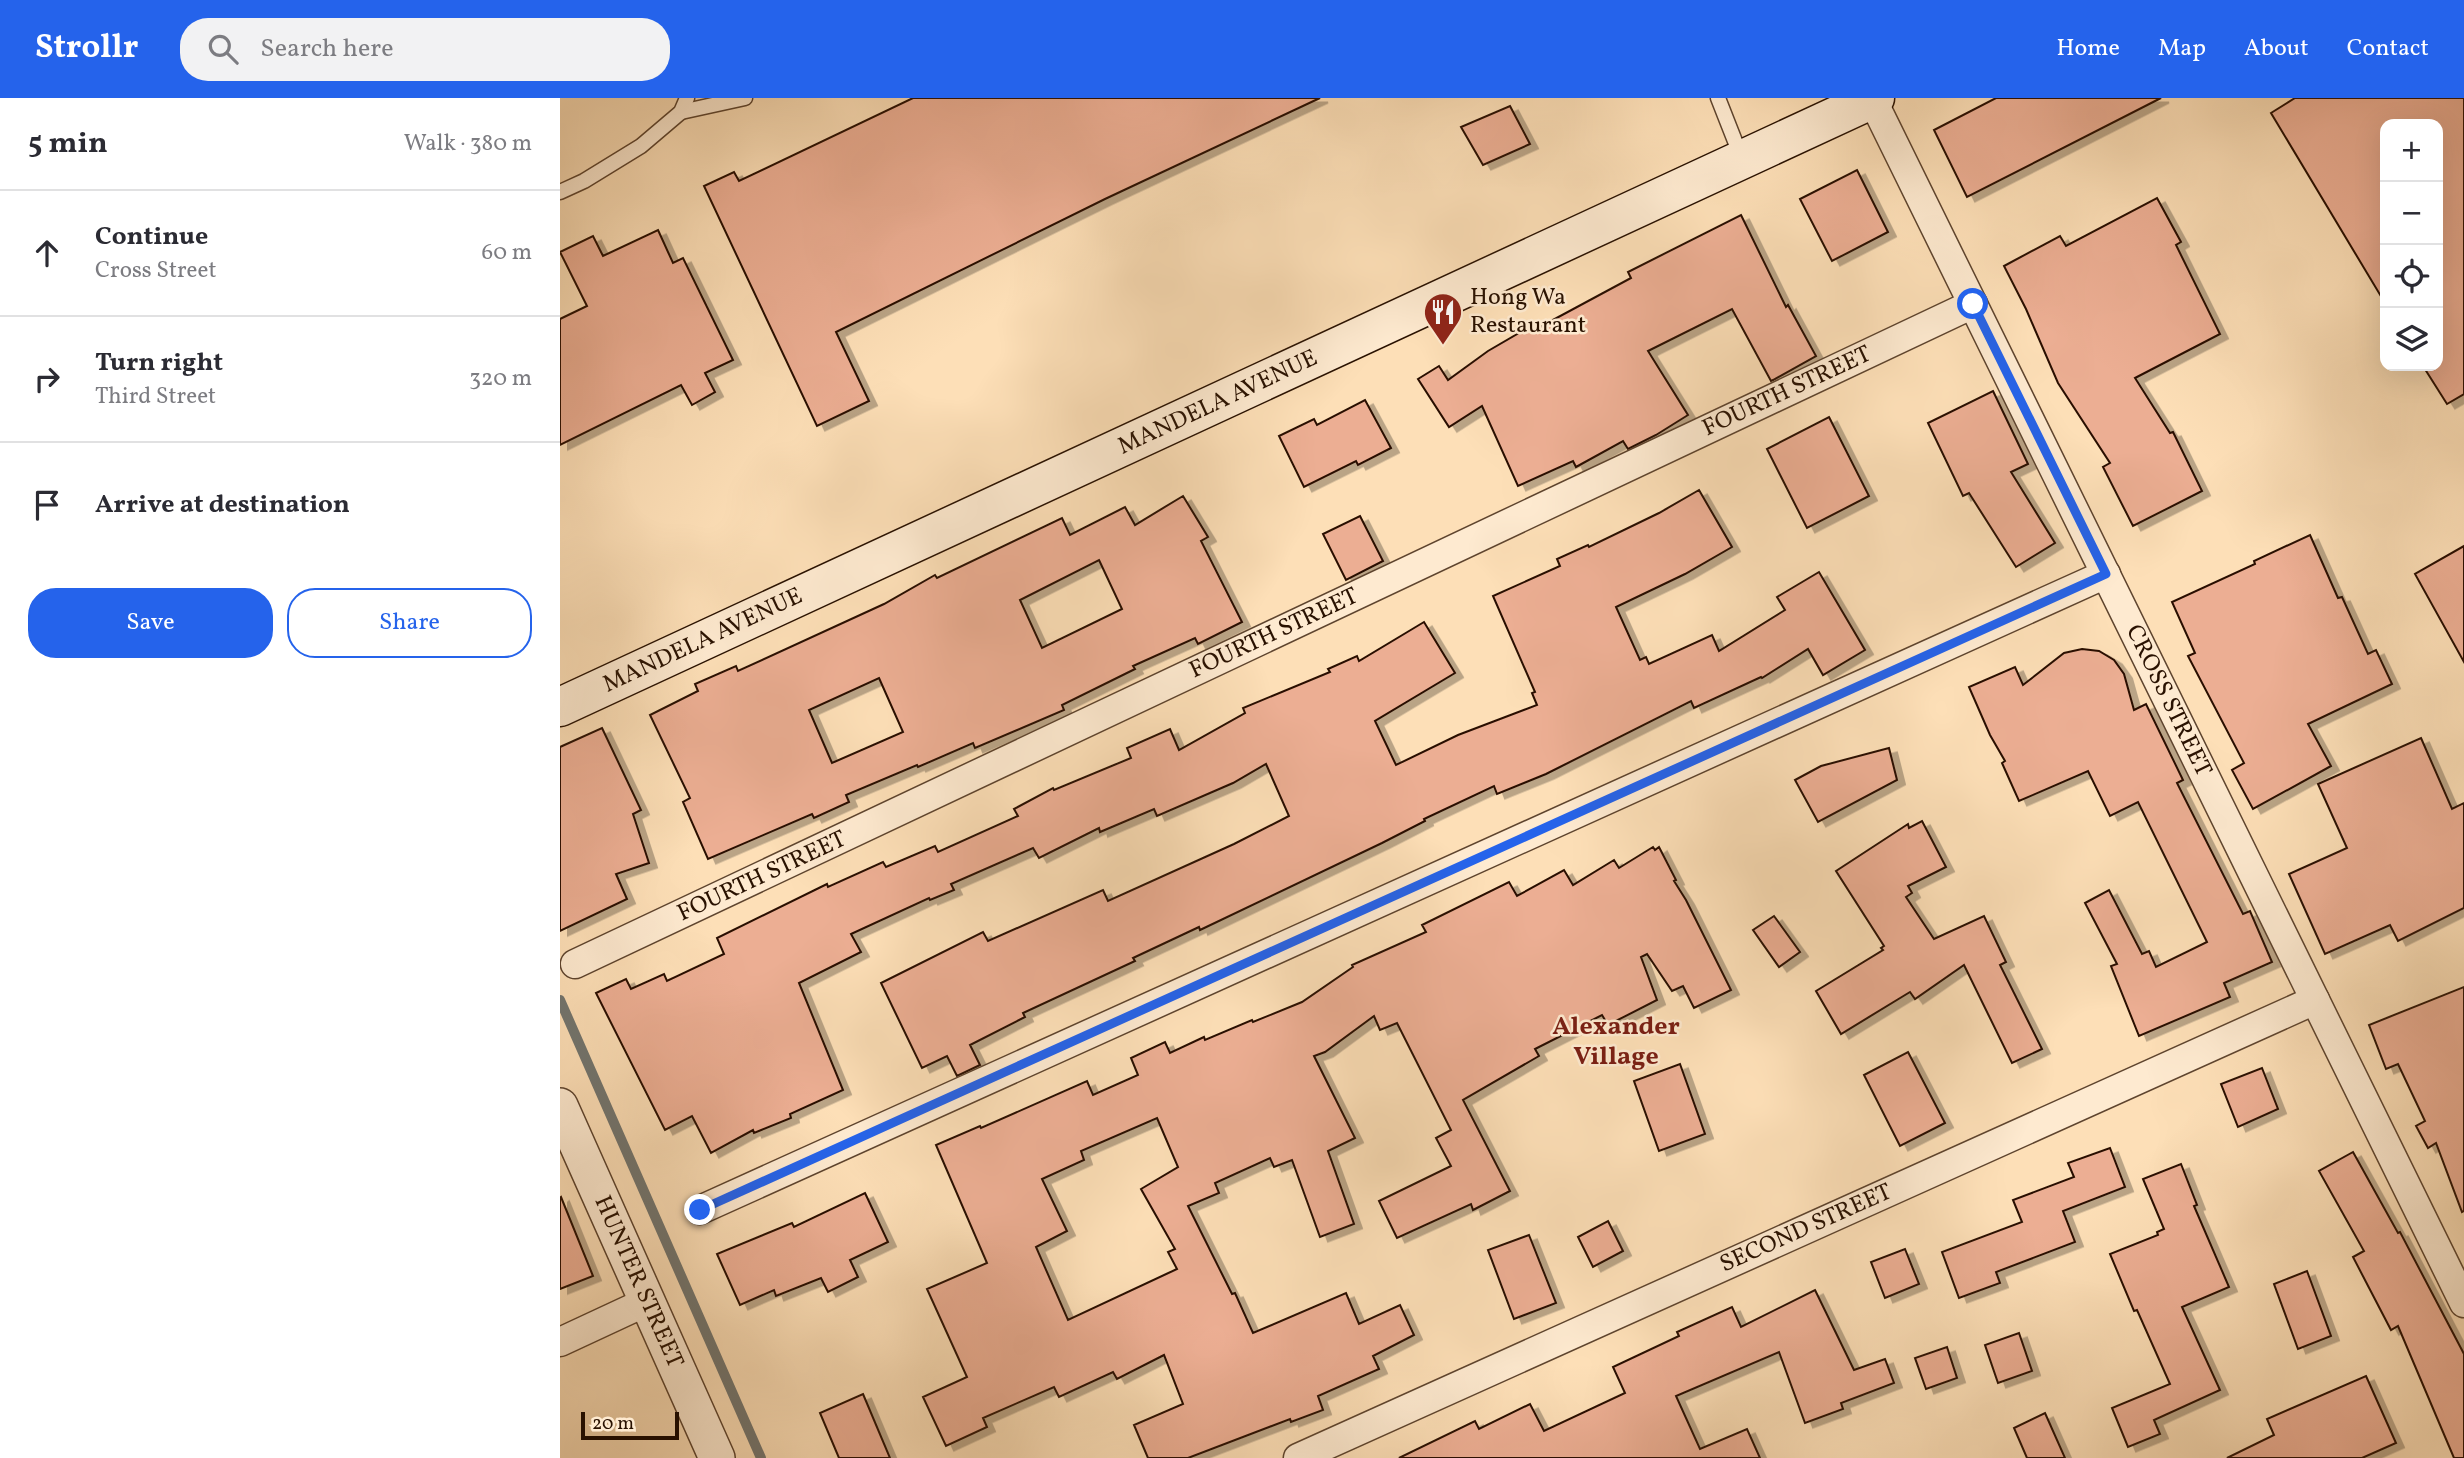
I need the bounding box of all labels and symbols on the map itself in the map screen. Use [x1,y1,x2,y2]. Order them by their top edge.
place label: Hong Wa Restaurant [1470,281,1586,343]
route start [1957,288,1988,319]
restaurant icon: Hong Wa Restaurant [1422,291,1464,346]
street label: FOURTH STREET [1697,338,1877,446]
street label: MANDELA AVENUE [1113,342,1323,464]
street label: MANDELA AVENUE [598,580,808,702]
street label: FOURTH STREET [1184,580,1364,688]
street label: CROSS STREET [2116,619,2220,783]
street label: FOURTH STREET [672,823,852,931]
district label: Alexander Village [1552,1009,1680,1075]
street label: SECOND STREET [1715,1176,1897,1282]
street label: HUNTER STREET [585,1190,691,1374]
route end [684,1194,715,1225]
scale bar [581,1409,679,1441]

